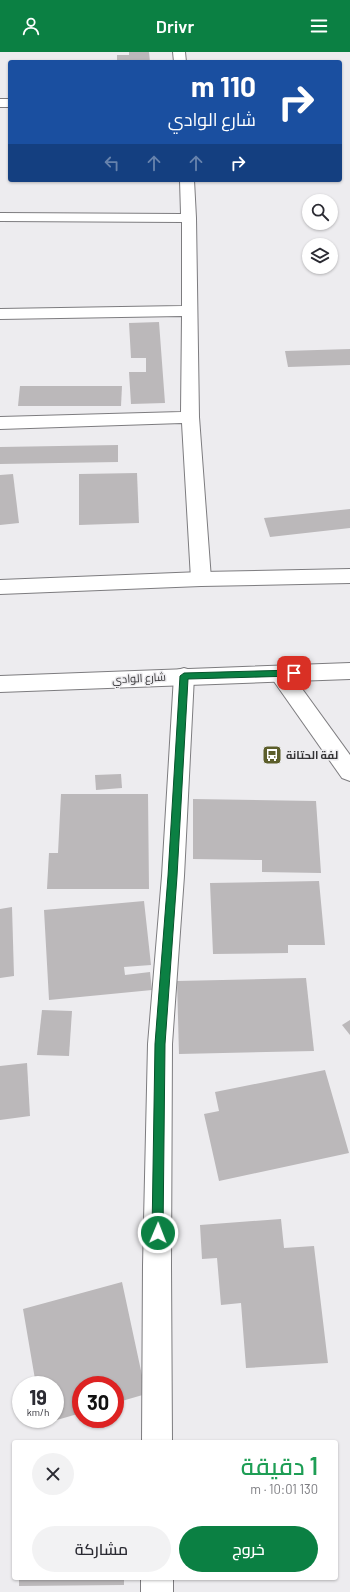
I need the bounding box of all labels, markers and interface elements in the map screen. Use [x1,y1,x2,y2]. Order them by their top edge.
icon: person [20,15,42,37]
text: Drivr [156,15,194,37]
icon: menu [308,15,330,37]
text: 110 m [191,69,256,103]
icon: right [270,76,322,128]
text: شارع الوادي [168,108,256,130]
icon: left [101,152,123,174]
icon: ahead [143,152,165,174]
icon: ahead [185,152,207,174]
icon: right [227,152,249,174]
map controls [302,194,338,274]
button: search [302,194,338,230]
button: layers [302,238,338,274]
pin [277,656,311,690]
icon: arrive [283,662,305,684]
street label: شارع الوادي [112,670,166,688]
bus stop icon: لفة الحتانة [261,744,283,766]
place label: لفة الحتانة [286,748,338,761]
position arrow [137,1212,179,1254]
speed limit sign: 30 [72,1376,124,1428]
text: 19 [29,1385,47,1409]
text: km/h [27,1406,49,1418]
text: 1 دقيقة [241,1451,318,1480]
button: close [32,1453,74,1495]
text: 130 m · 10:01 [250,1481,318,1497]
button: مشاركة [32,1526,171,1572]
button: خروج [179,1526,318,1572]

